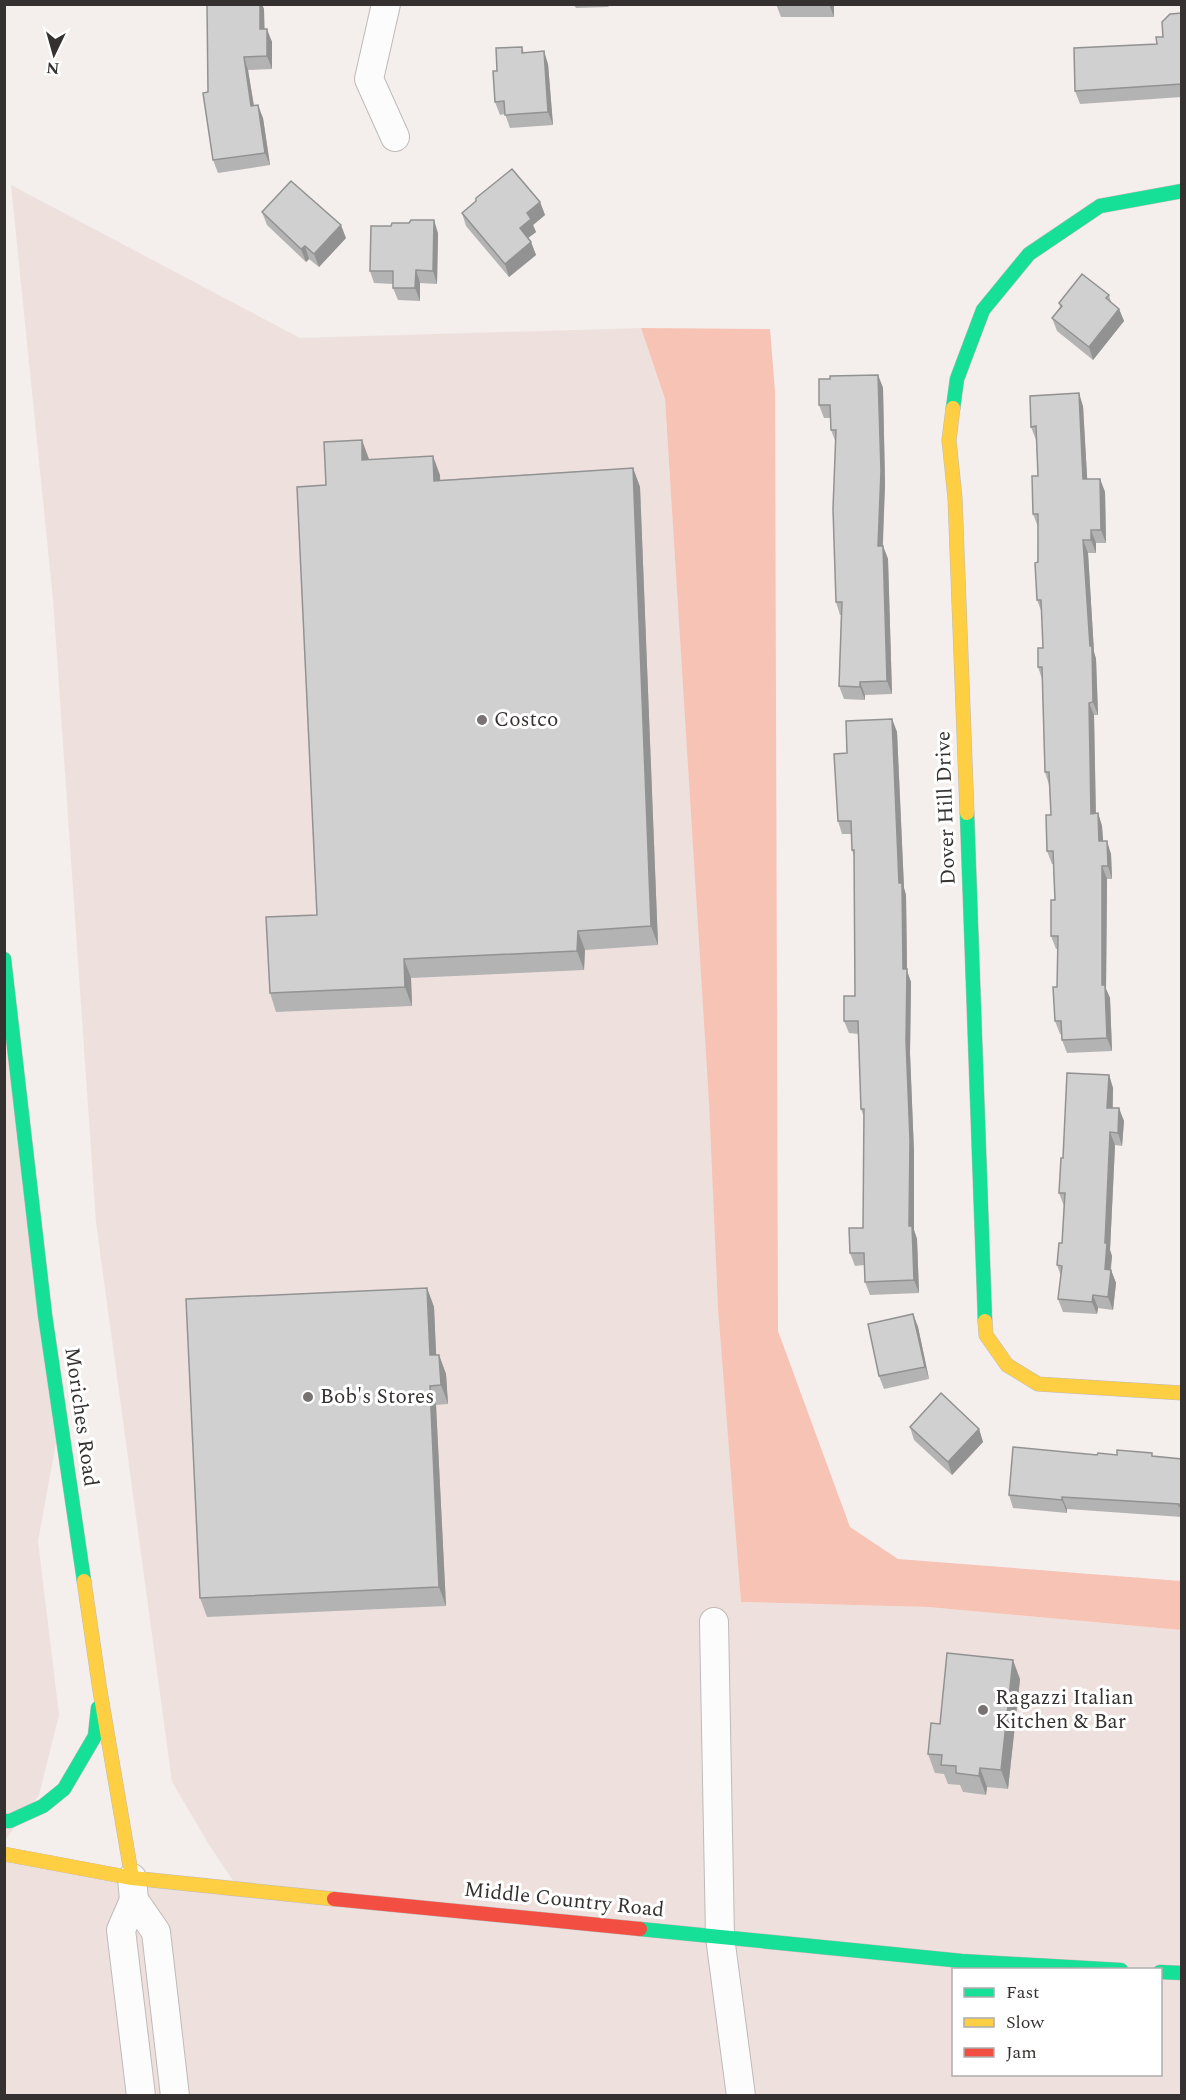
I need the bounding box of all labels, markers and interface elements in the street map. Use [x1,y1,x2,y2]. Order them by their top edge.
north arrow [24,24,84,84]
text: N [45,55,60,80]
place label: Costco [494,704,558,736]
marker: Costco [475,713,489,727]
street label: Dover Hill Drive [927,730,965,886]
street label: Moriches Road [55,1345,107,1489]
place label: Bob's Stores [320,1381,434,1413]
marker: Bob's Stores [301,1390,315,1404]
place label: Ragazzi Italian Kitchen & Bar [995,1682,1134,1738]
marker: Ragazzi Italian Kitchen & Bar [976,1703,990,1717]
street label: Middle Country Road [462,1874,666,1926]
legend [952,1968,1162,2076]
text: Fast [1006,1979,1039,2006]
text: Slow [1006,2009,1045,2036]
text: Jam [1006,2039,1037,2066]

